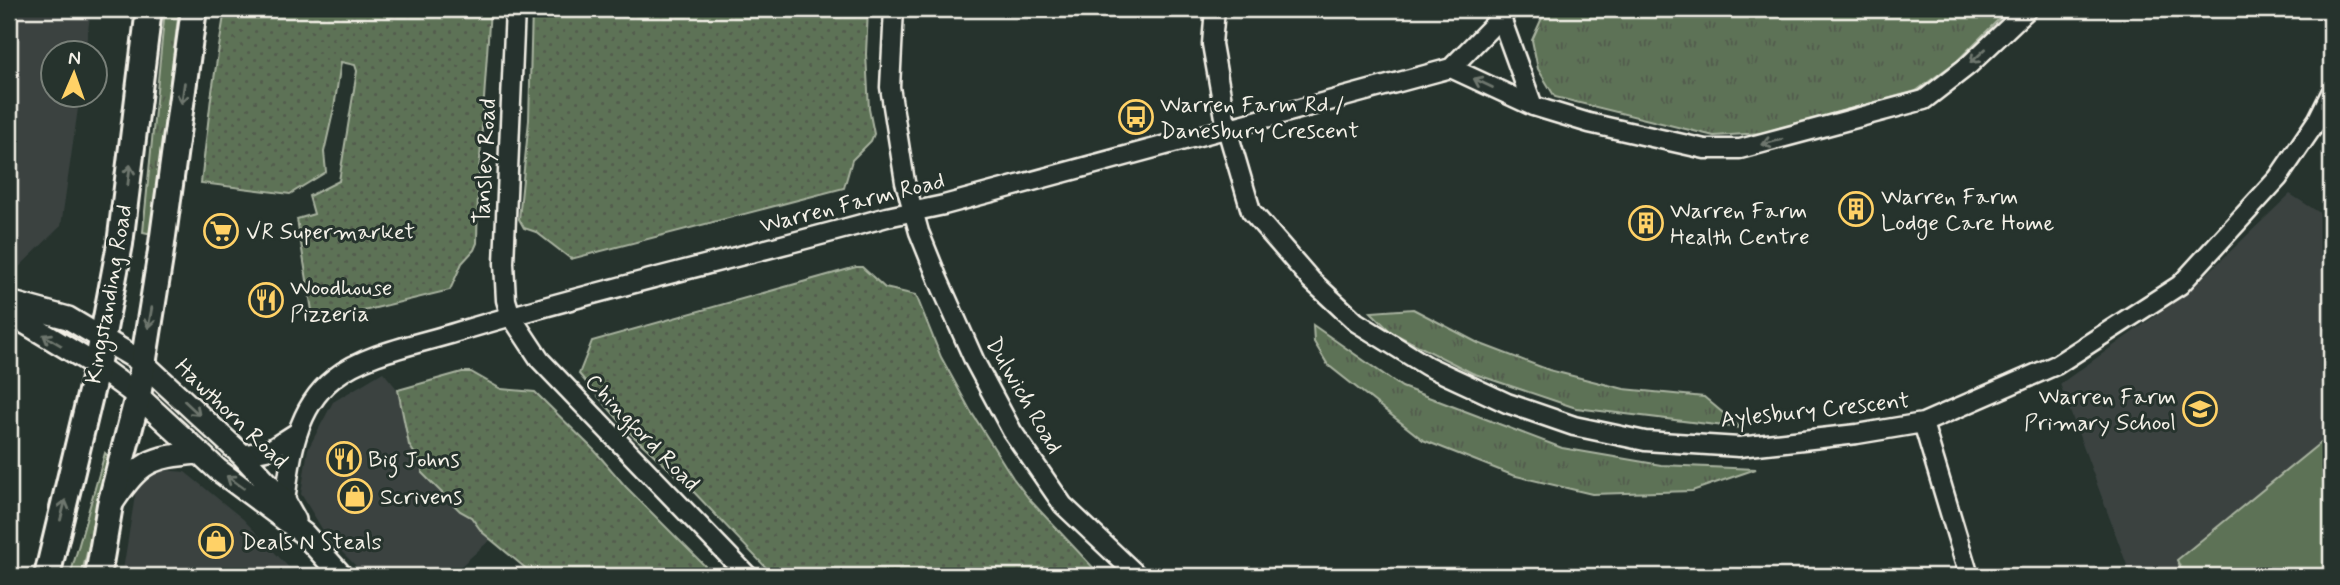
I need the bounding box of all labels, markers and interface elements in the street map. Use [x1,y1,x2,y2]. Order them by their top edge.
north arrow [38,38,108,108]
text: N [68,46,81,71]
one-way arrow [1970,47,1987,64]
one-way arrow [1473,76,1494,89]
one-way arrow [176,81,189,104]
place label: Warren Farm Rd / Danesbury Crescent [1160,91,1359,147]
street label: Tansley Road [468,98,504,225]
bus stop icon: Warren Farm Rd / Danesbury Crescent [1117,98,1155,136]
one-way arrow [1761,136,1784,149]
one-way arrow [122,164,135,186]
street label: Warren Farm Road [757,166,948,241]
place label: Warren Farm Lodge Care Home [1881,183,2054,241]
building icon: Warren Farm Lodge Care Home [1837,190,1875,228]
place label: Warren Farm Health Centre [1670,197,1810,253]
street label: Kingstanding Road [79,202,142,387]
building icon: Warren Farm Health Centre [1627,204,1665,242]
supermarket icon: VR Supermarket [202,212,240,250]
place label: VR Supermarket [246,218,415,248]
place label: Woodhouse Pizzeria [290,274,393,330]
restaurant icon: Woodhouse Pizzeria [247,281,285,319]
one-way arrow [143,306,156,329]
street label: Dulwich Road [978,332,1069,460]
one-way arrow [43,333,63,347]
street label: Hawthorn Road [167,353,294,476]
street label: Chingford Road [577,368,706,500]
place label: Warren Farm Primary School [2024,383,2176,439]
street label: Aylesbury Crescent [1719,386,1911,436]
school or university icon: Warren Farm Primary School [2181,390,2219,428]
one-way arrow [183,400,200,417]
restaurant icon: Big Johns [325,440,363,478]
place label: Big Johns [368,446,460,478]
one-way arrow [225,475,244,490]
shop icon: Scrivens [336,477,374,515]
place label: Scrivens [380,483,462,513]
one-way arrow [57,499,70,522]
shop icon: Deals N Steals [197,522,235,560]
place label: Deals N Steals [241,528,382,558]

